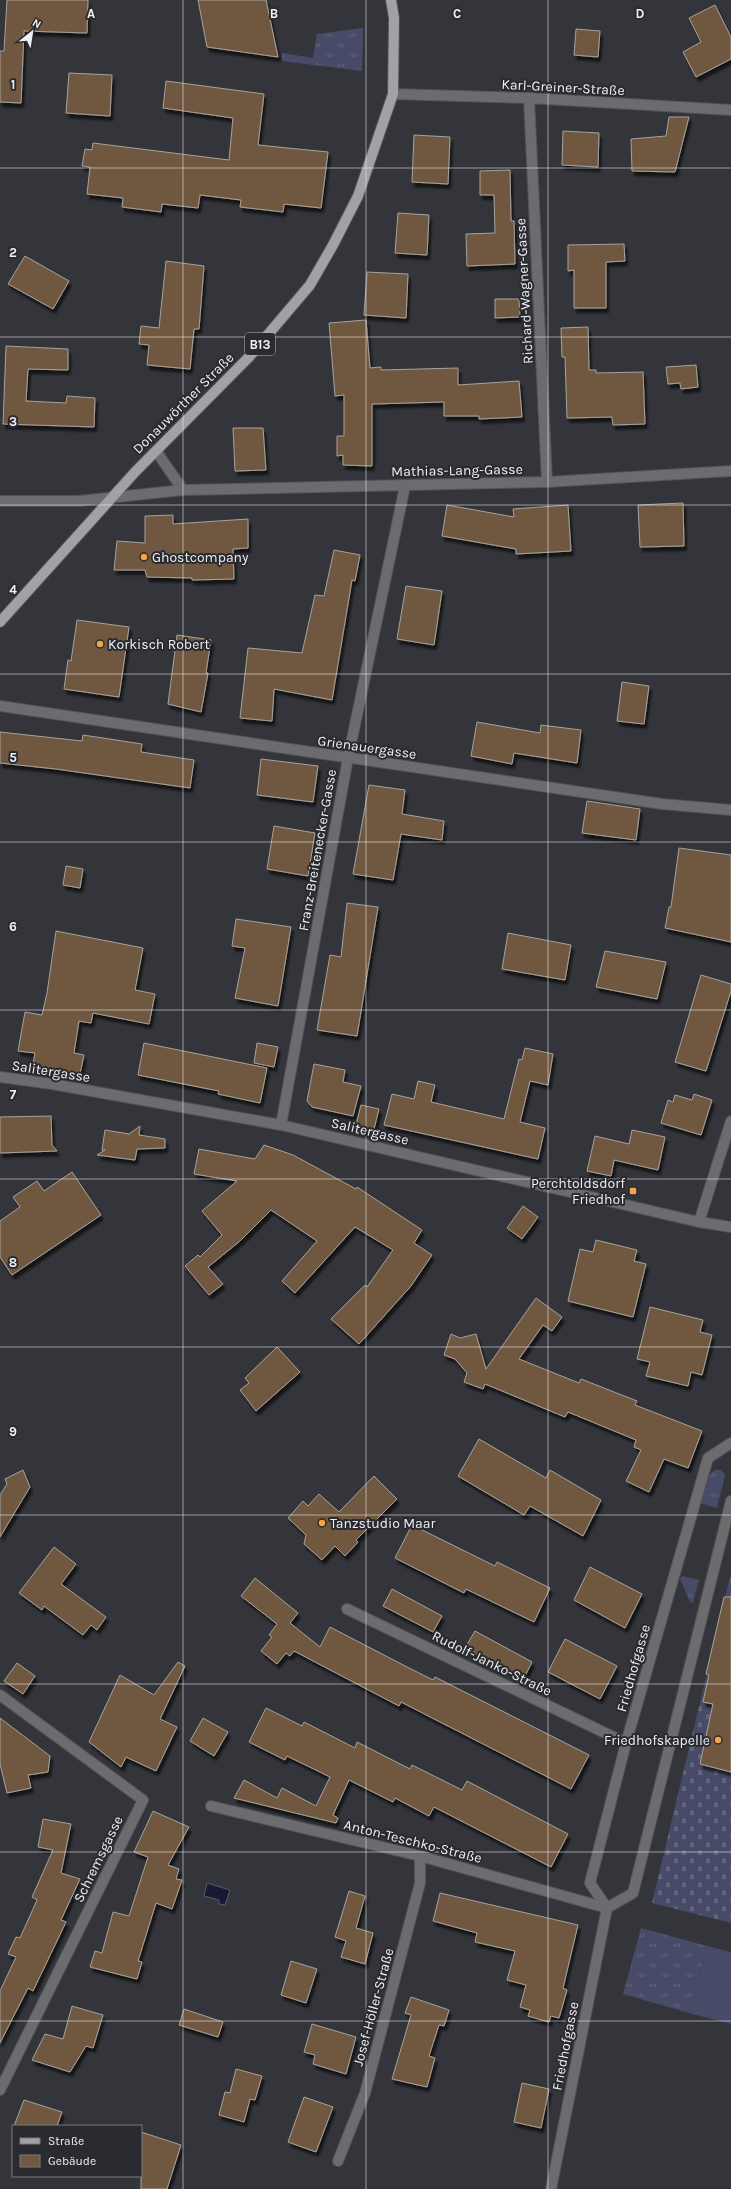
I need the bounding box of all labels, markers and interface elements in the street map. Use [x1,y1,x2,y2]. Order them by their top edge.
text: A [87,6,95,21]
text: B [270,6,278,21]
text: C [453,6,461,21]
text: D [636,6,645,21]
north arrow [12,12,52,52]
text: N [30,16,43,31]
street label: Karl-Greiner-Straße [501,76,625,99]
text: 1 [11,77,15,92]
street label: Richard-Wagner-Gasse [512,218,537,364]
text: 2 [9,245,17,260]
road number: B13 [245,333,275,355]
street label: Donauwörther Straße [129,349,237,457]
text: 3 [9,414,17,429]
street label: Mathias-Lang-Gasse [391,461,523,480]
place label: Ghostcompany [152,549,249,566]
marker: Ghostcompany [139,552,149,562]
text: 4 [9,582,17,597]
place label: Korkisch Robert [108,636,210,653]
marker: Korkisch Robert [95,639,105,649]
street label: Grienauergasse [316,732,417,763]
text: 5 [9,750,17,765]
street label: Franz-Breitenecker-Gasse [295,768,340,932]
text: 6 [9,919,17,934]
street label: Salitergasse [11,1057,91,1086]
text: 7 [10,1087,17,1102]
street label: Salitergasse [329,1114,410,1149]
place label: Perchtoldsdorf Friedhof [531,1175,625,1208]
marker: Perchtoldsdorf Friedhof [628,1186,638,1196]
text: 8 [9,1255,17,1270]
text: 9 [9,1424,17,1439]
place label: Tanzstudio Maar [330,1515,436,1532]
marker: Tanzstudio Maar [317,1518,327,1528]
street label: Friedhofgasse [613,1622,654,1714]
street label: Rudolf-Janko-Straße [429,1627,554,1700]
place label: Friedhofskapelle [604,1732,710,1749]
marker: Friedhofskapelle [713,1735,723,1745]
street label: Schremsgasse [70,1813,127,1905]
street label: Anton-Teschko-Straße [342,1816,484,1867]
street label: Josef-Höller-Straße [350,1946,397,2068]
street label: Friedhofgasse [549,2000,582,2092]
legend [12,2125,142,2177]
text: Straße [48,2134,84,2148]
text: Gebäude [48,2154,96,2168]

